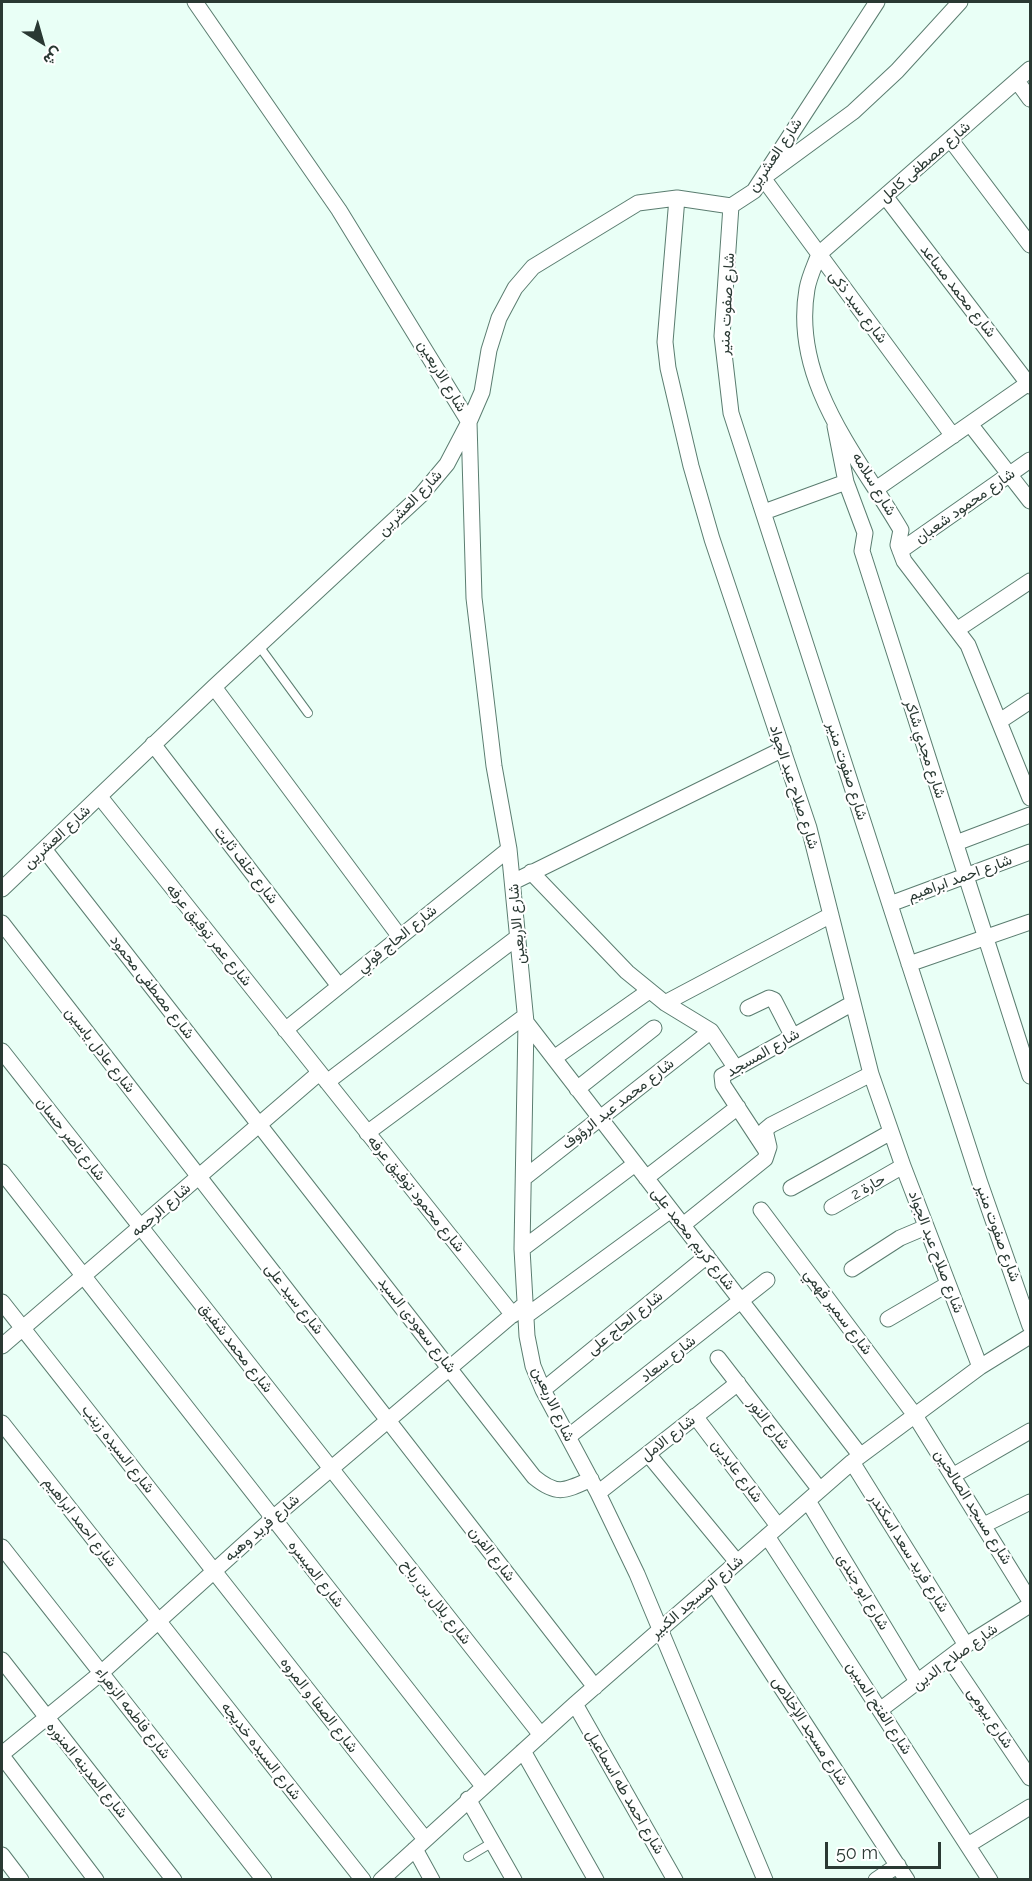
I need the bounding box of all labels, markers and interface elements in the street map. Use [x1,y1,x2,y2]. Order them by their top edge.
north arrow [12,12,72,72]
text: ش [40,43,67,70]
street label: شارع العشرين [744,115,806,195]
street label: شارع مصطفى كامل [876,118,974,206]
street label: شارع محمد مساعد [916,241,1000,341]
street label: شارع صفوت منير [715,252,739,356]
street label: شارع سيد ذكى [825,267,891,347]
street label: شارع الاربعين [414,337,470,415]
street label: شارع سلامه [848,449,900,519]
street label: شارع محمود شعبان [911,465,1019,547]
street label: شارع العشرين [374,466,446,540]
street label: شارع مجدي شاكر [901,697,949,801]
street label: شارع صفوت منير [823,720,871,822]
street label: شارع صلاح عبد الجواد [765,723,823,851]
street label: شارع العشرين [20,801,94,873]
street label: شارع خلف ثابت [210,822,282,908]
street label: شارع احمد ابراهيم [906,851,1014,905]
street label: شارع عمر توفيق عرفه [162,880,256,990]
street label: شارع الاربعين [505,883,529,965]
street label: شارع الحاج فولي [353,901,441,977]
street label: شارع مصطفى محمود [106,932,198,1042]
street label: شارع عادل ياسين [61,1004,139,1096]
street label: شارع المسجد [723,1025,803,1081]
street label: شارع محمد عبد الرؤوف [558,1055,678,1153]
street label: شارع ناصر حسان [33,1094,109,1184]
street label: شارع محمود توفيق عرفه [363,1132,469,1256]
street label: حارة 2 [848,1170,888,1204]
street label: شارع الرحمه [128,1179,194,1241]
street label: شارع صفوت منير [972,1182,1024,1284]
street label: شارع كريم محمد على [647,1184,739,1294]
street label: شارع صلاح عبد الجواد [904,1188,968,1316]
street label: شارع سيد على [261,1260,327,1338]
street label: شارع سمير فهمي [800,1266,876,1358]
street label: شارع سعودى السيد [374,1274,460,1376]
street label: شارع الحاج على [584,1287,666,1359]
street label: شارع محمد شفيق [195,1300,277,1396]
street label: شارع سعاد [637,1332,699,1386]
street label: شارع الاربعين [528,1364,578,1444]
street label: شارع النور [744,1395,794,1453]
street label: شارع السيده زينب [78,1401,158,1497]
street label: شارع الامل [637,1411,699,1465]
street label: شارع عابدين [708,1436,766,1506]
street label: شارع مسجد الصالحين [930,1446,1016,1568]
street label: شارع احمد ابراهيم [39,1473,121,1571]
street label: شارع فريد سعد اسكندر [865,1490,953,1616]
street label: شارع فريد وهبه [221,1491,303,1565]
street label: شارع الفرن [465,1523,519,1585]
street label: شارع الميسره [284,1537,348,1611]
street label: شارع ابو جندى [833,1550,893,1634]
street label: شارع المسجد الكبير [647,1552,747,1642]
street label: شارع بلال بن رباح [397,1556,475,1648]
street label: شارع صلاح الدين [909,1620,1001,1694]
street label: شارع الصفا و المروه [276,1654,362,1756]
street label: شارع الفتح المبين [842,1658,916,1758]
street label: شارع فاطمه الزهراء [91,1663,175,1763]
street label: شارع مسجد الإخلاص [768,1673,852,1789]
street label: شارع بيومى [963,1684,1017,1752]
street label: شارع السيده خديجه [217,1698,305,1804]
street label: شارع المدينه المنوره [43,1718,131,1822]
street label: شارع احمد طه اسماعيل [582,1726,668,1858]
scale bar [828,1830,944,1868]
text: 50 m [836,1842,878,1863]

